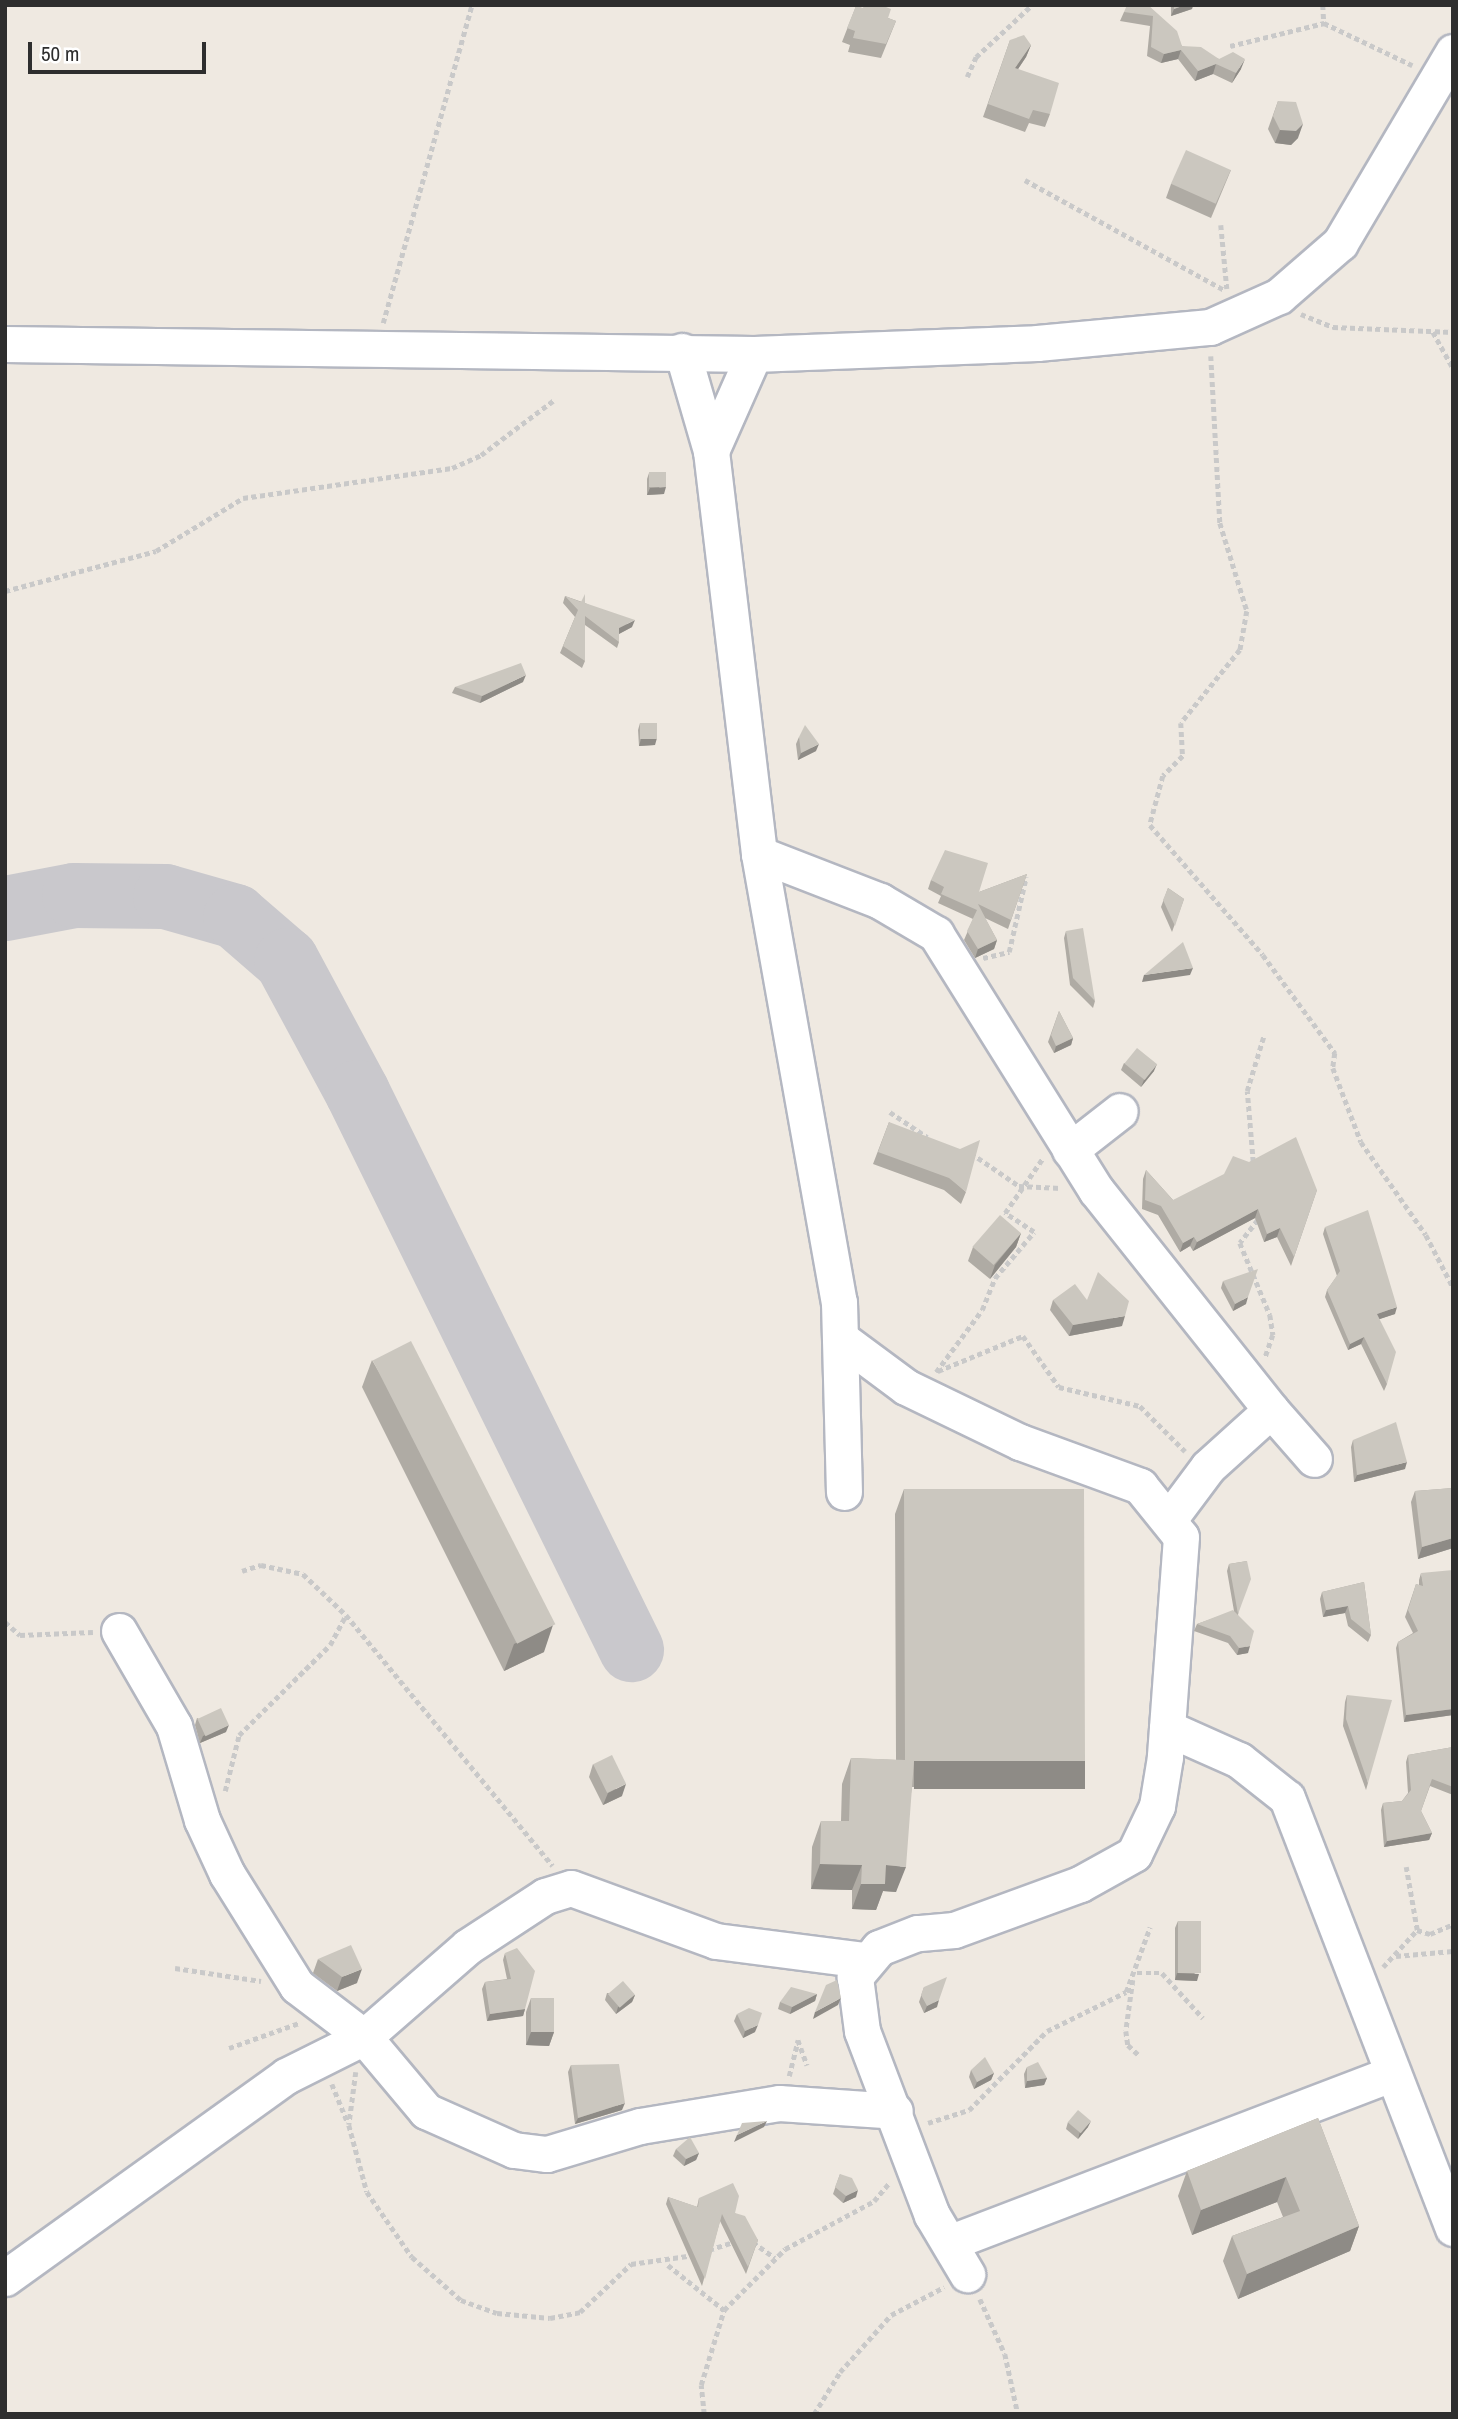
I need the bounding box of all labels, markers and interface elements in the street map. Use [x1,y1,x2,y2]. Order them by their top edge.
scale bar [32,28,210,72]
text: 50 m [41,39,79,68]

